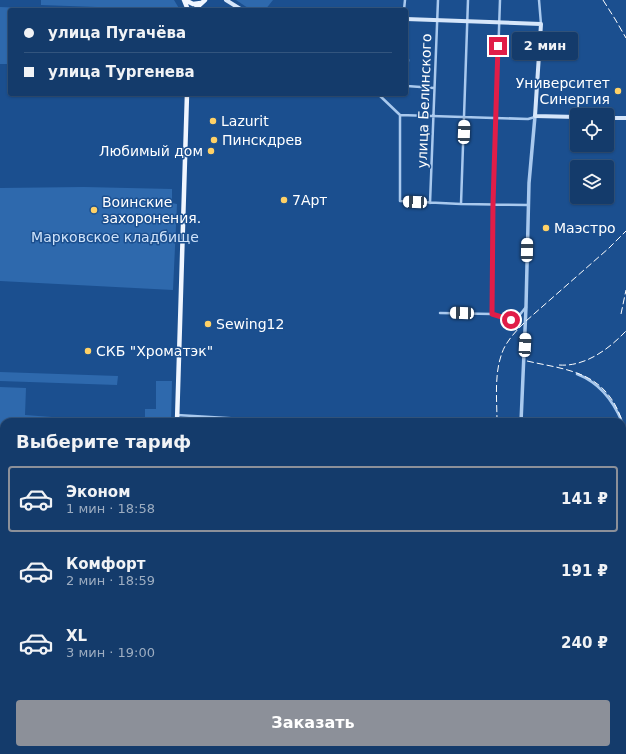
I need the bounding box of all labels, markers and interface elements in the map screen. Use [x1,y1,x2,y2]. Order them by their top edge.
text: улица Пугачёва [48,24,186,42]
callout: 2 мин [512,32,578,60]
street label: улица Белинского [414,33,434,169]
route end [489,37,507,55]
text: 2 мин [524,38,566,53]
text: улица Тургенева [48,63,195,81]
place label: Университет Синергия [516,75,610,107]
marker: Университет Синергия [613,86,623,96]
map controls [570,108,614,204]
button: locate [570,108,614,152]
place label: Lazurit [221,113,269,129]
marker: Lazurit [208,116,218,126]
car [458,120,470,144]
place label: Пинскдрев [222,132,302,148]
marker: Пинскдрев [209,135,219,145]
place label: Любимый дом [99,143,203,159]
marker: Любимый дом [206,146,216,156]
button: layers [570,160,614,204]
place label: 7Арт [292,192,328,208]
place label: Воинские захоронения. [102,194,201,226]
marker: 7Арт [279,195,289,205]
car [403,195,427,209]
marker: Воинские захоронения. [89,205,99,215]
place label: Маэстро [554,220,616,236]
marker: Маэстро [541,223,551,233]
park label: Марковское кладбище [31,229,199,245]
car [521,238,533,262]
car [450,307,474,319]
route start [502,311,520,329]
place label: Sewing12 [216,316,284,332]
marker: Sewing12 [203,319,213,329]
car [518,333,532,357]
place label: СКБ "Хроматэк" [96,343,213,359]
marker: СКБ "Хроматэк" [83,346,93,356]
text: Выберите тариф [16,431,191,452]
icon: car [18,481,54,517]
text: Эконом [66,483,130,501]
text: 141 ₽ [561,490,608,508]
text: 1 мин · 18:58 [66,501,155,516]
icon: car [18,553,54,589]
text: Комфорт [66,555,145,573]
text: 191 ₽ [561,562,608,580]
text: 2 мин · 18:59 [66,573,155,588]
icon: car [18,625,54,661]
text: XL [66,627,87,645]
text: 240 ₽ [561,634,608,652]
text: 3 мин · 19:00 [66,645,155,660]
button: Заказать [16,700,610,746]

